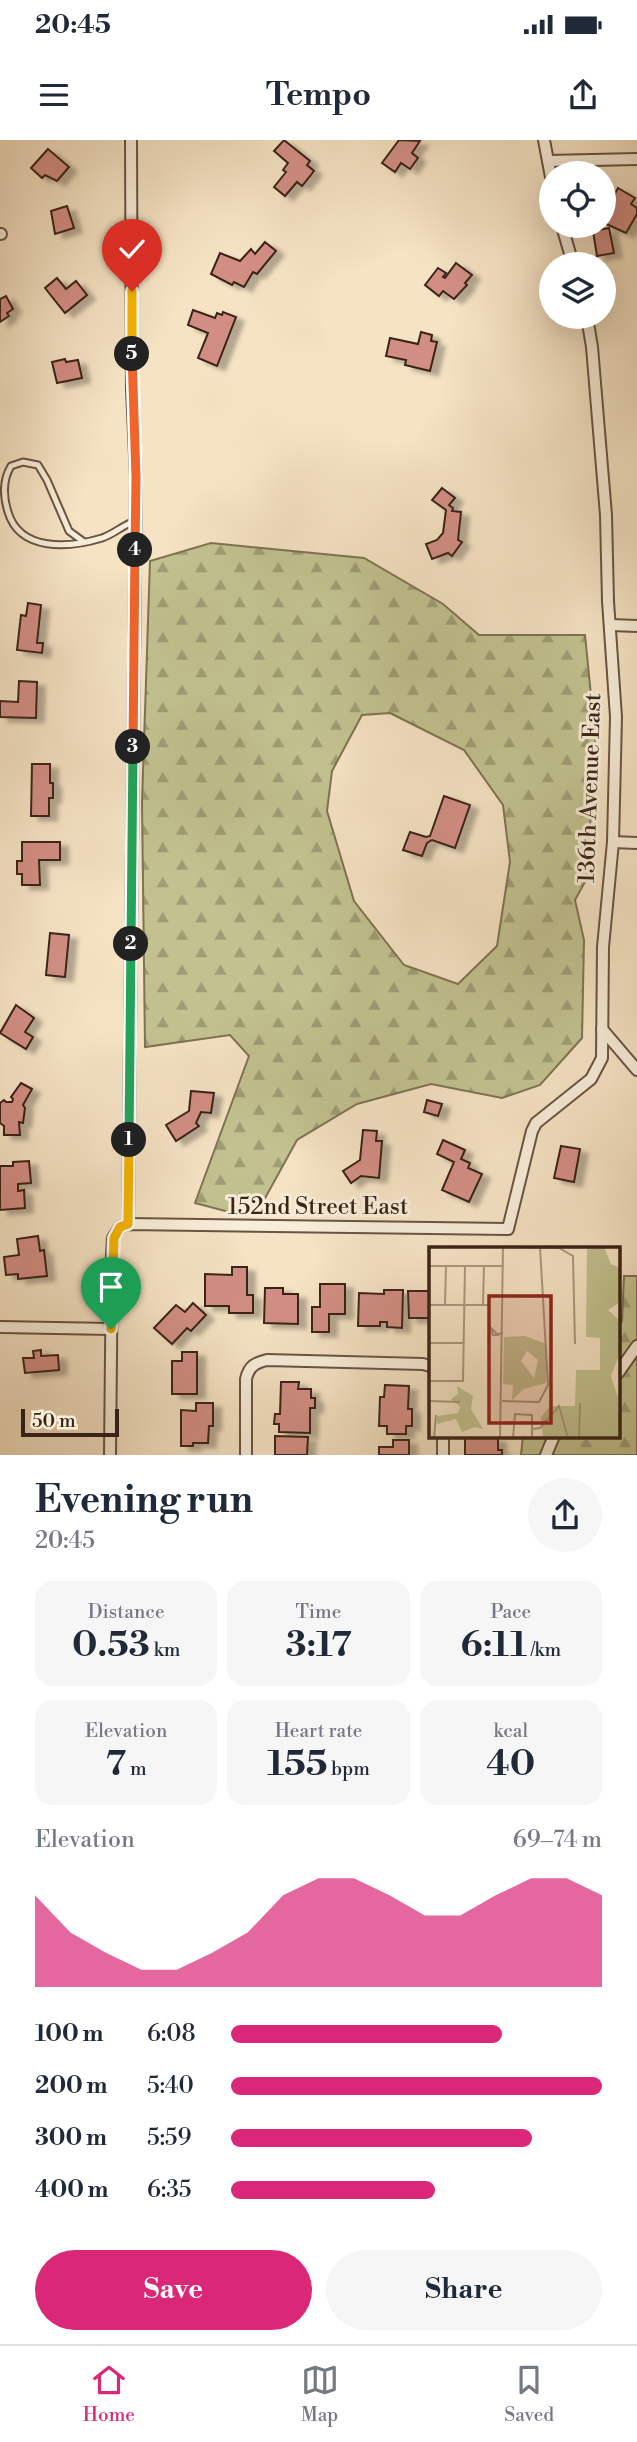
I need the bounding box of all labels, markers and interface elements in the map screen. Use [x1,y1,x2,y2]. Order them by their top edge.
text: 20:45 [35,9,111,41]
text: Tempo [266,75,371,115]
icon: menu [35,76,73,114]
icon: share [564,76,602,114]
map controls [539,161,616,329]
button: locate [539,161,616,238]
pin [102,219,162,291]
icon: check [113,230,151,268]
button: layers [539,252,616,329]
pin: 5 [114,336,150,372]
text: 5 [126,341,137,365]
pin: 4 [118,532,152,568]
text: 4 [128,537,141,561]
street label: 136th Avenue East [573,693,607,883]
pin: 3 [116,730,150,764]
text: 3 [127,734,138,758]
pin: 2 [114,926,148,962]
text: 2 [125,931,136,955]
pin: 1 [111,1122,146,1158]
text: 1 [124,1127,133,1151]
street label: 152nd Street East [228,1193,408,1221]
inset map [429,1247,620,1437]
pin [81,1257,141,1329]
icon: arrive [92,1268,130,1306]
scale bar [21,1406,119,1438]
text: 50 m [32,1409,76,1433]
text: Evening run [35,1477,253,1524]
button: share [528,1478,602,1552]
text: 20:45 [35,1527,95,1555]
text: Distance [88,1600,165,1624]
text: Time [296,1600,341,1624]
text: Pace [490,1600,531,1624]
text: 0.53 [72,1624,150,1667]
text: 3:17 [285,1624,352,1667]
text: 6:11 [461,1624,527,1667]
text: km [150,1638,180,1662]
text: /km [527,1638,561,1662]
text: Elevation [85,1719,167,1743]
text: Heart rate [275,1719,362,1743]
text: kcal [494,1719,528,1743]
text: 7 [106,1743,126,1786]
text: 155 [267,1743,327,1786]
text: 40 [486,1743,535,1786]
text: m [126,1757,147,1781]
text: bpm [327,1757,370,1781]
text: Elevation [35,1826,135,1854]
text: 69–74 m [513,1826,602,1854]
text: 100 m [35,2020,103,2048]
text: 6:08 [147,2020,195,2048]
text: 200 m [35,2072,107,2100]
text: 5:40 [147,2072,194,2100]
text: 300 m [35,2124,107,2152]
text: 5:59 [147,2124,191,2152]
text: 400 m [35,2176,108,2204]
text: 6:35 [147,2176,192,2204]
button: Save [35,2250,312,2330]
button: Share [326,2250,602,2330]
tab: Home [83,2361,135,2427]
tab: Map [301,2361,339,2427]
tab: Saved [504,2361,554,2427]

